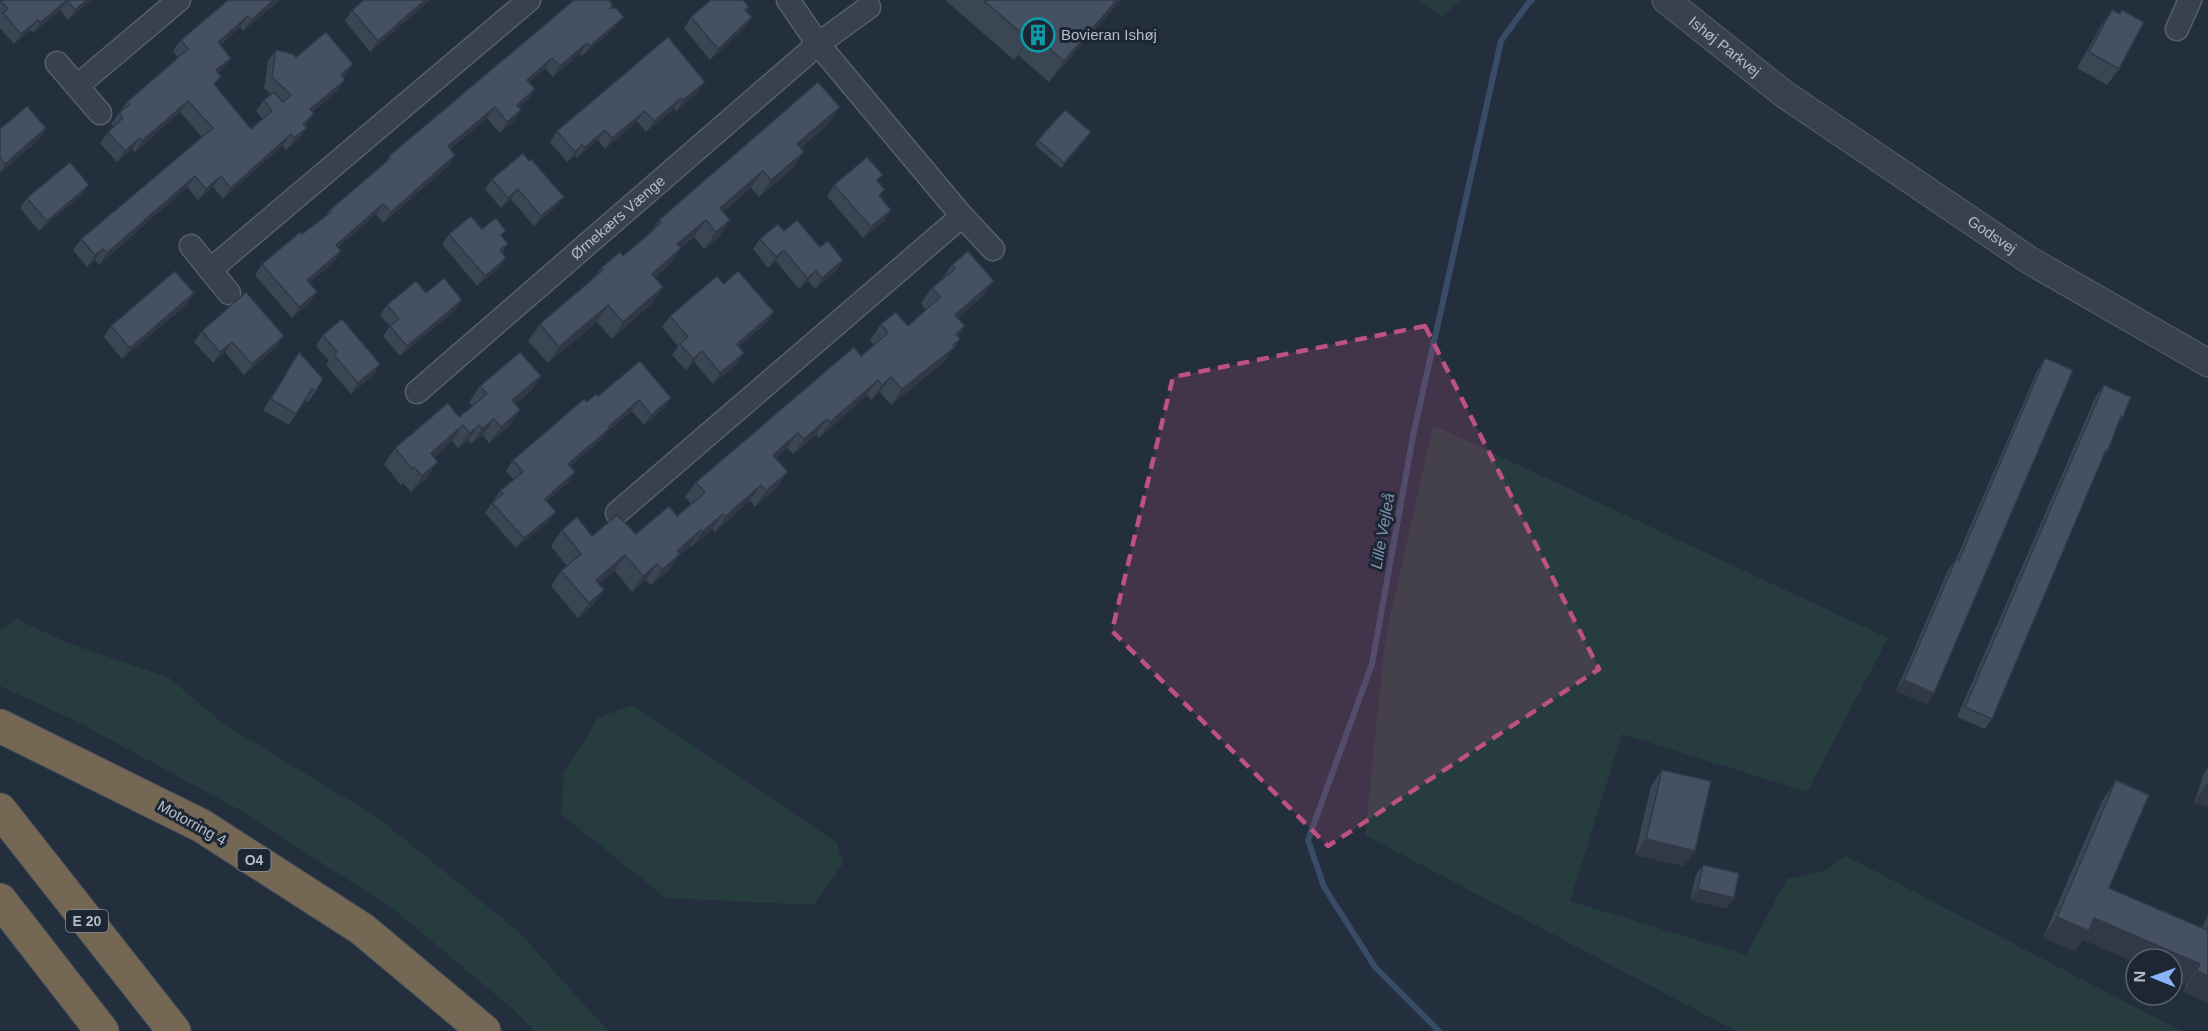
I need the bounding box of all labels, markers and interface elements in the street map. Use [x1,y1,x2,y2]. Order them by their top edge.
street label: Ishøj Parkvej [1686,13,1764,80]
building icon: Bovieran Ishøj [1020,17,1056,53]
place label: Bovieran Ishøj [1061,26,1157,43]
street label: Ørnekærs Vænge [567,172,668,263]
street label: Godsvej [1965,212,2020,257]
water label: Lille Vejleå [1367,492,1398,570]
street label: Motorring 4 [155,797,230,848]
road number: O4 [238,849,270,871]
road number: E 20 [66,910,108,932]
north arrow [2124,947,2184,1007]
text: N [2131,971,2148,983]

